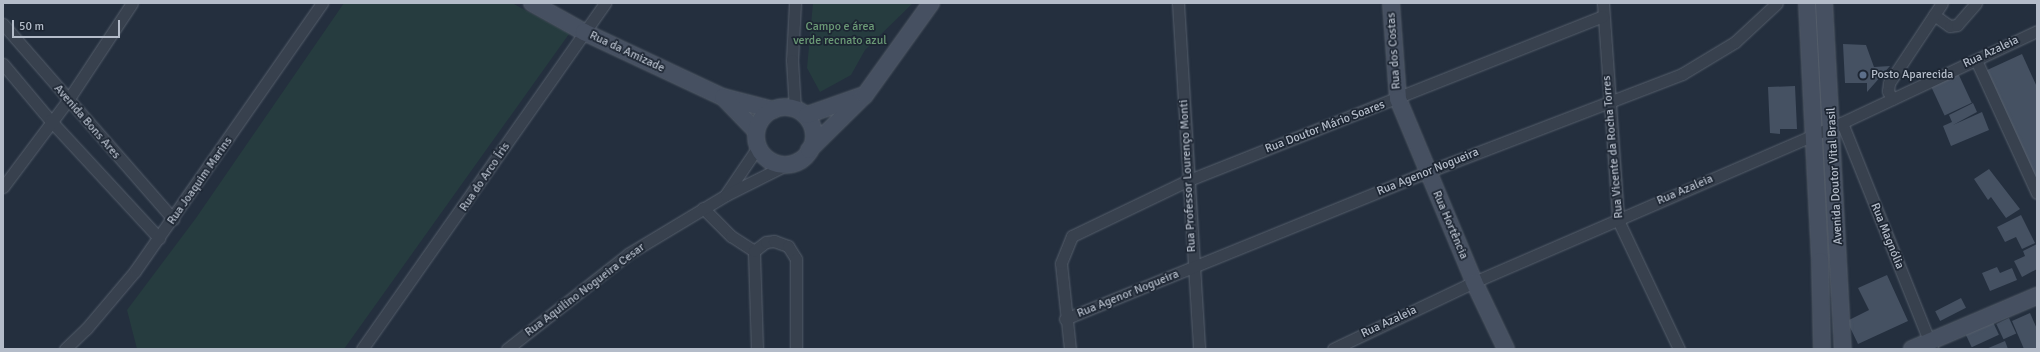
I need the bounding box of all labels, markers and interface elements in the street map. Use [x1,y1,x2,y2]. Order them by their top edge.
scale bar [14,12,122,38]
street label: Rua dos Costas [1384,12,1404,90]
text: 50 m [19,19,44,34]
park label: Campo e área verde recnato azul [793,20,887,48]
street label: Rua da Amizade [587,28,667,76]
street label: Rua Azaleia [1961,33,2021,71]
place label: Posto Aparecida [1871,68,1953,82]
marker: Posto Aparecida [1858,70,1868,80]
street label: Rua Vicente da Rocha Torres [1600,75,1626,219]
street label: Avenida Bons Ares [51,82,123,162]
street label: Rua Doutor Mário Soares [1263,97,1387,157]
street label: Rua Professor Lourenço Monti [1177,99,1199,253]
street label: Avenida Doutor Vital Brasil [1824,107,1846,245]
street label: Rua Joaquim Marins [164,134,236,228]
street label: Rua do Arco Íris [457,140,513,214]
street label: Rua Agenor Nogueira [1375,145,1481,199]
street label: Rua Azaleia [1655,172,1715,208]
street label: Rua Hortência [1429,189,1471,261]
street label: Rua Magnólia [1867,201,1907,271]
street label: Rua Aquilino Nogueira Cesar [522,240,648,340]
street label: Rua Agenor Nogueira [1075,267,1181,321]
street label: Rua Azaleia [1359,303,1419,341]

